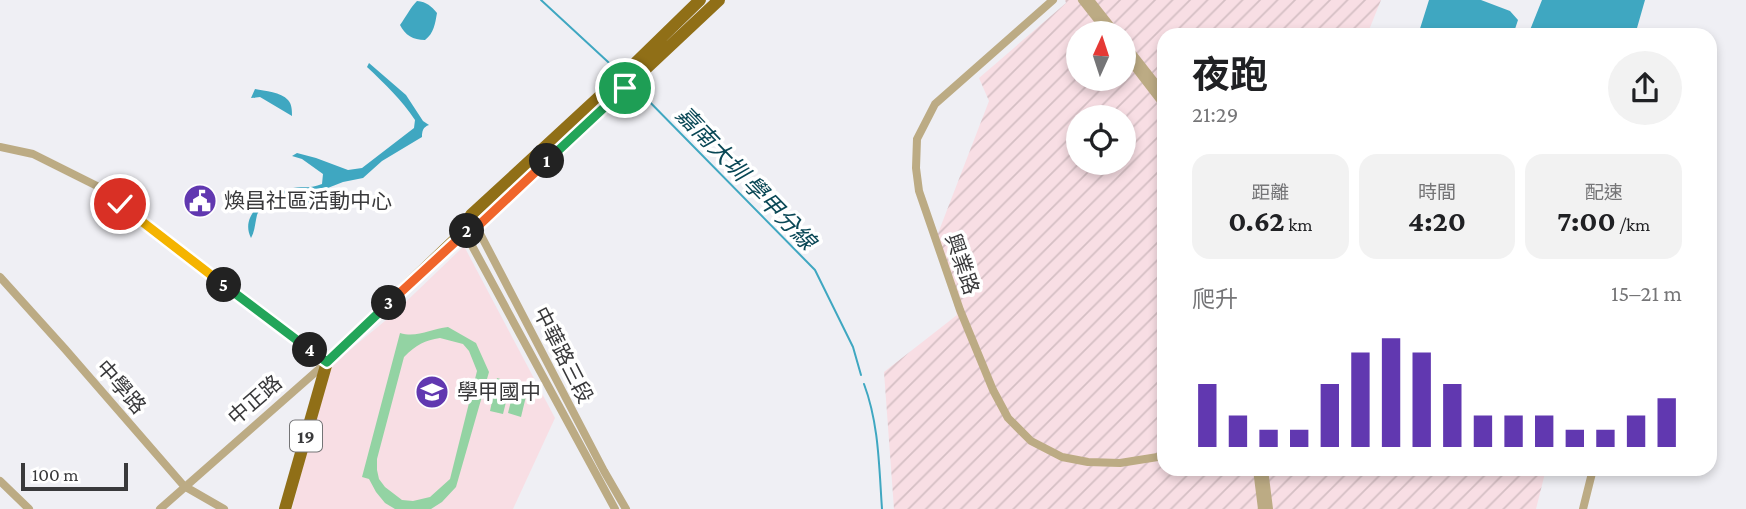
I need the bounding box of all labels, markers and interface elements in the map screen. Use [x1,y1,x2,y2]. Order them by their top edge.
north arrow [1066,21,1136,91]
map controls [1066,21,1136,175]
button: share [1608,51,1682,125]
text: 夜跑 [1192,54,1268,96]
pin [595,58,655,118]
icon: arrive [606,69,644,107]
water label: 嘉南大圳 學甲分線 [671,101,823,257]
text: 21:29 [1192,101,1239,127]
button: locate [1066,105,1136,175]
pin: 1 [530,144,564,178]
text: 1 [543,150,550,171]
pin [90,174,150,234]
public building icon: 煥昌社區活動中心 [181,182,219,220]
text: 距離 [1251,182,1289,203]
text: 時間 [1418,182,1456,203]
text: 配速 [1585,182,1623,203]
icon: check [101,185,139,223]
place label: 煥昌社區活動中心 [224,189,392,213]
text: 0.62 [1228,204,1285,237]
text: 4:20 [1408,204,1466,237]
text: 7:00 [1557,204,1616,237]
pin: 2 [449,214,484,248]
text: km [1285,214,1313,235]
text: /km [1616,214,1650,235]
text: 2 [462,220,471,241]
street label: 興業路 [940,230,984,298]
pin: 5 [206,268,242,302]
text: 5 [219,274,228,295]
text: 15–21 m [1611,280,1682,306]
pin: 3 [372,286,406,320]
text: 爬升 [1192,286,1238,312]
text: 3 [384,292,393,313]
street label: 中華路三段 [528,303,598,407]
pin: 4 [292,332,328,368]
text: 4 [304,339,315,360]
street label: 中學路 [91,355,151,419]
street label: 中正路 [223,370,287,430]
school or university icon: 學甲國中 [413,373,451,411]
place label: 學甲國中 [457,380,541,404]
road number: 19 [290,420,322,452]
scale bar [21,460,128,492]
text: 100 m [32,464,79,485]

